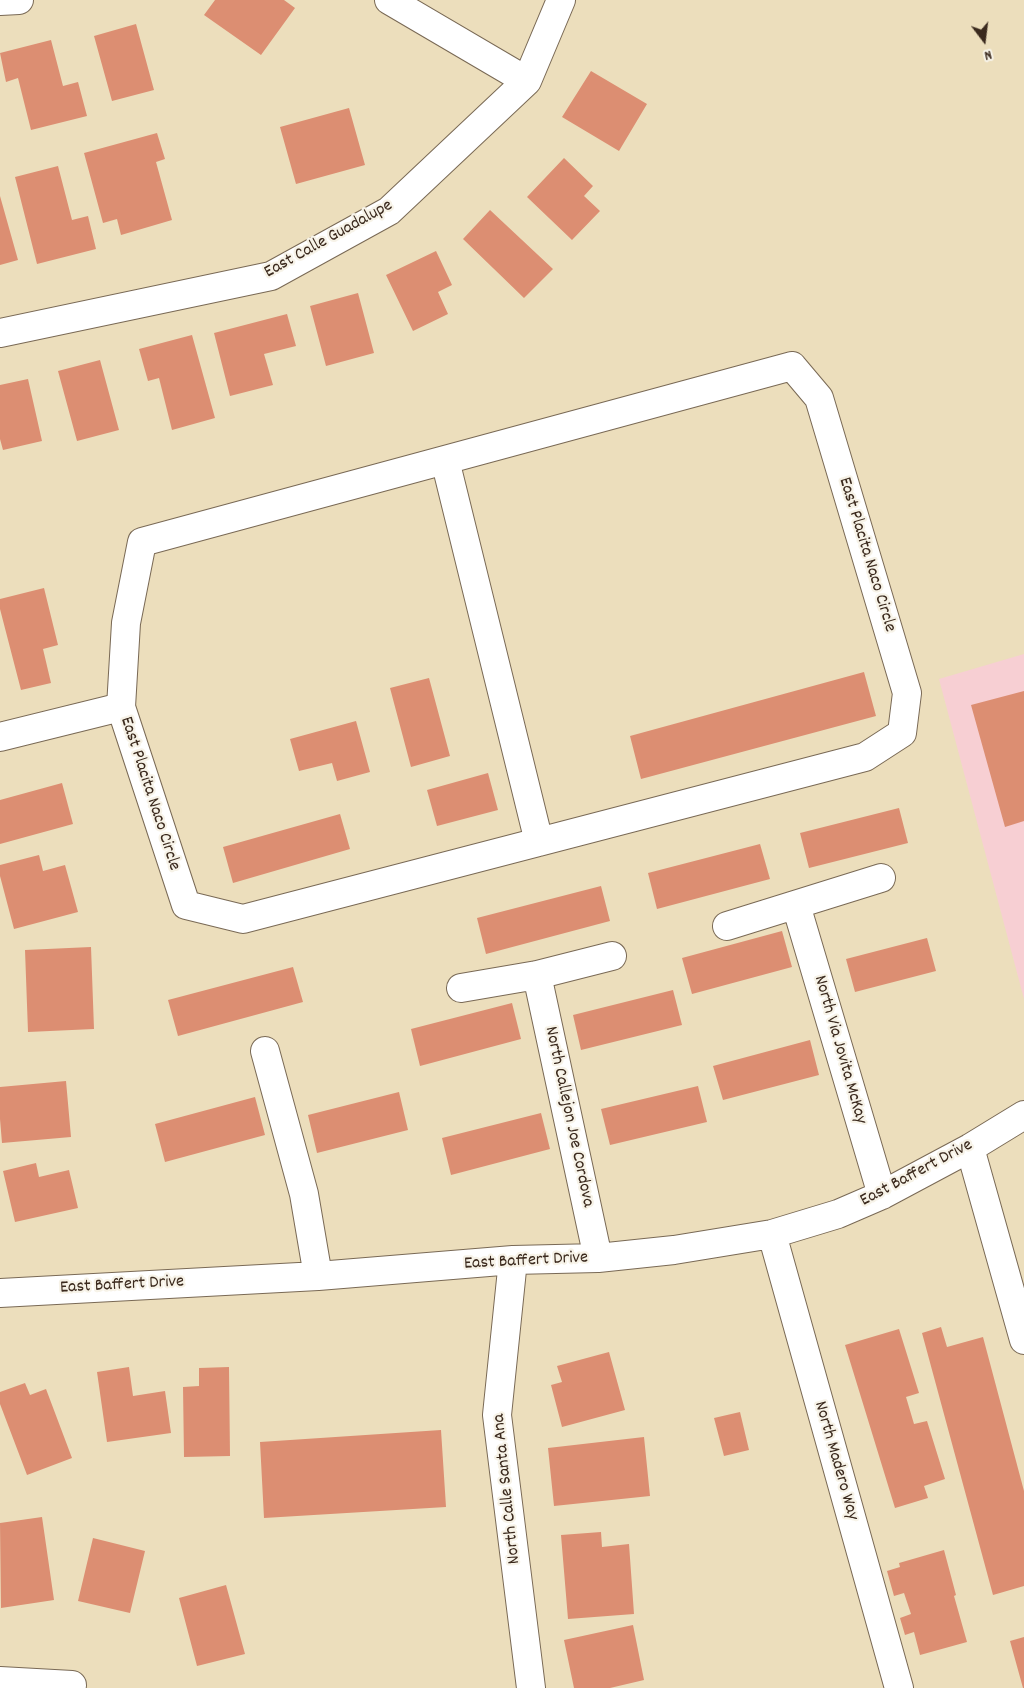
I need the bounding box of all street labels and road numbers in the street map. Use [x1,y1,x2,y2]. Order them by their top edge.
street label: East Calle Guadalupe [261,196,397,284]
street label: East Placita Naco Circle [832,475,900,635]
street label: East Placita Naco Circle [114,714,184,874]
street label: North Via Jovita McKay [807,973,871,1127]
street label: North Callejon Joe Cordova [538,1025,598,1209]
street label: East Baffert Drive [857,1135,977,1213]
street label: East Baffert Drive [463,1248,589,1276]
street label: East Baffert Drive [59,1272,185,1300]
street label: North Madero Way [808,1399,862,1523]
street label: North Calle Santa Ana [489,1413,527,1565]

